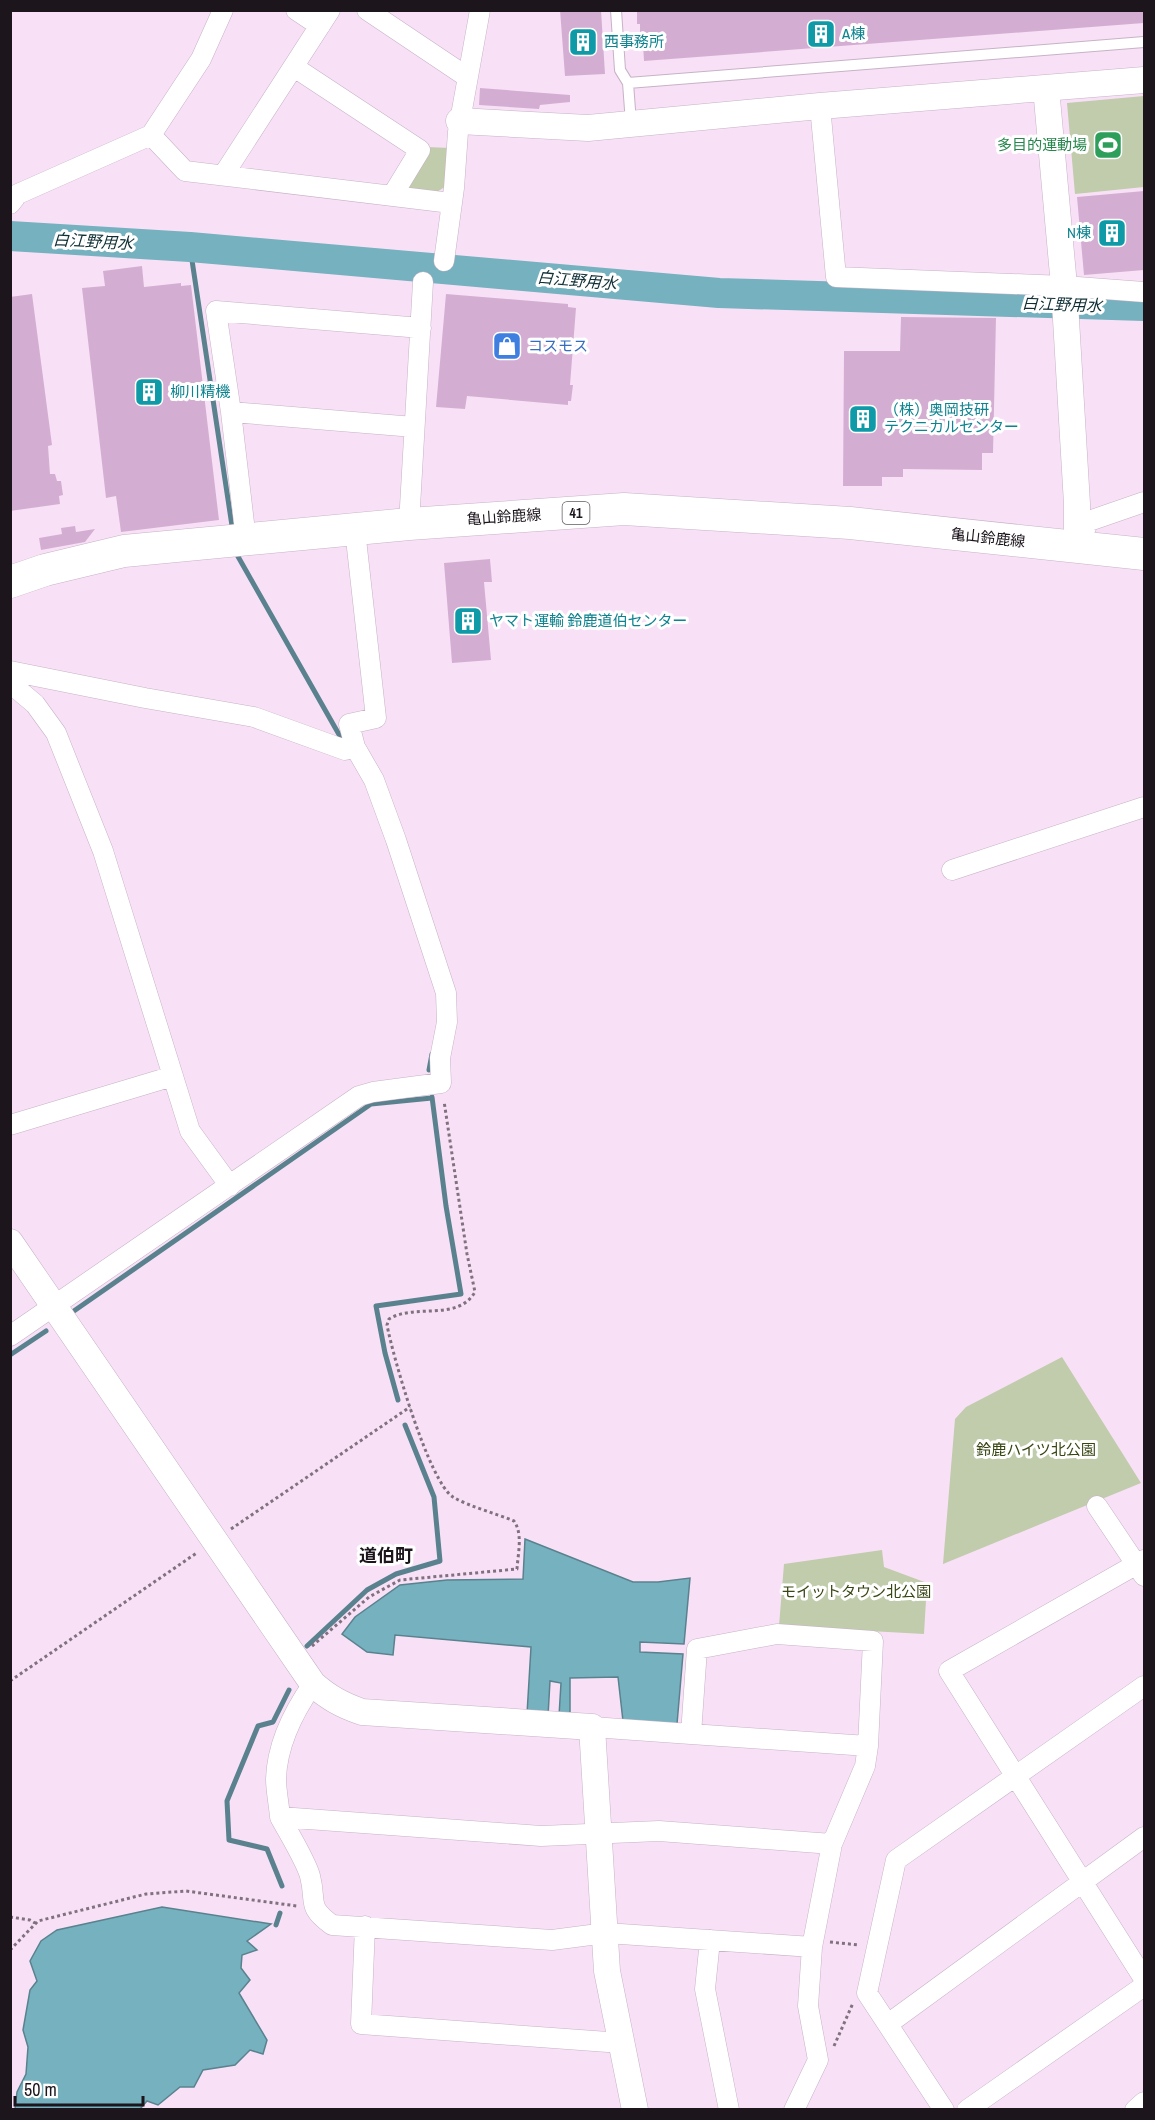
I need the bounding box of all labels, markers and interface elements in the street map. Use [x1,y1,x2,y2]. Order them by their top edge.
building icon: A棟 [805,18,837,50]
place label: A棟 [841,23,865,44]
building icon: 西事務所 [567,26,599,58]
place label: 西事務所 [604,31,664,52]
sports icon: 多目的運動場 [1092,129,1124,161]
place label: 多目的運動場 [997,134,1087,155]
building icon: N棟 [1096,217,1128,249]
place label: N棟 [1067,222,1091,243]
water label: 白江野用水 [52,228,136,254]
water label: 白江野用水 [536,266,620,295]
water label: 白江野用水 [1022,292,1104,316]
shop icon: コスモス [491,330,523,362]
place label: コスモス [528,335,588,356]
building icon: 柳川精機 [133,376,165,408]
place label: 柳川精機 [170,381,230,402]
place label: （株）奥岡技研 テクニカルセンター [884,399,1019,437]
building icon: （株）奥岡技研 テクニカルセンター [847,403,879,435]
road number: 41 [562,502,590,524]
street label: 亀山鈴鹿線 [466,503,542,530]
street label: 亀山鈴鹿線 [950,523,1026,552]
building icon: ヤマト運輸 鈴鹿道伯センター [452,605,484,637]
place label: ヤマト運輸 鈴鹿道伯センター [489,610,687,631]
park label: 鈴鹿ハイツ北公園 [976,1439,1096,1460]
district label: 道伯町 [359,1543,413,1568]
park label: モイットタウン北公園 [781,1581,931,1602]
scale bar [15,2069,142,2107]
text: 50 m [24,2077,57,2102]

